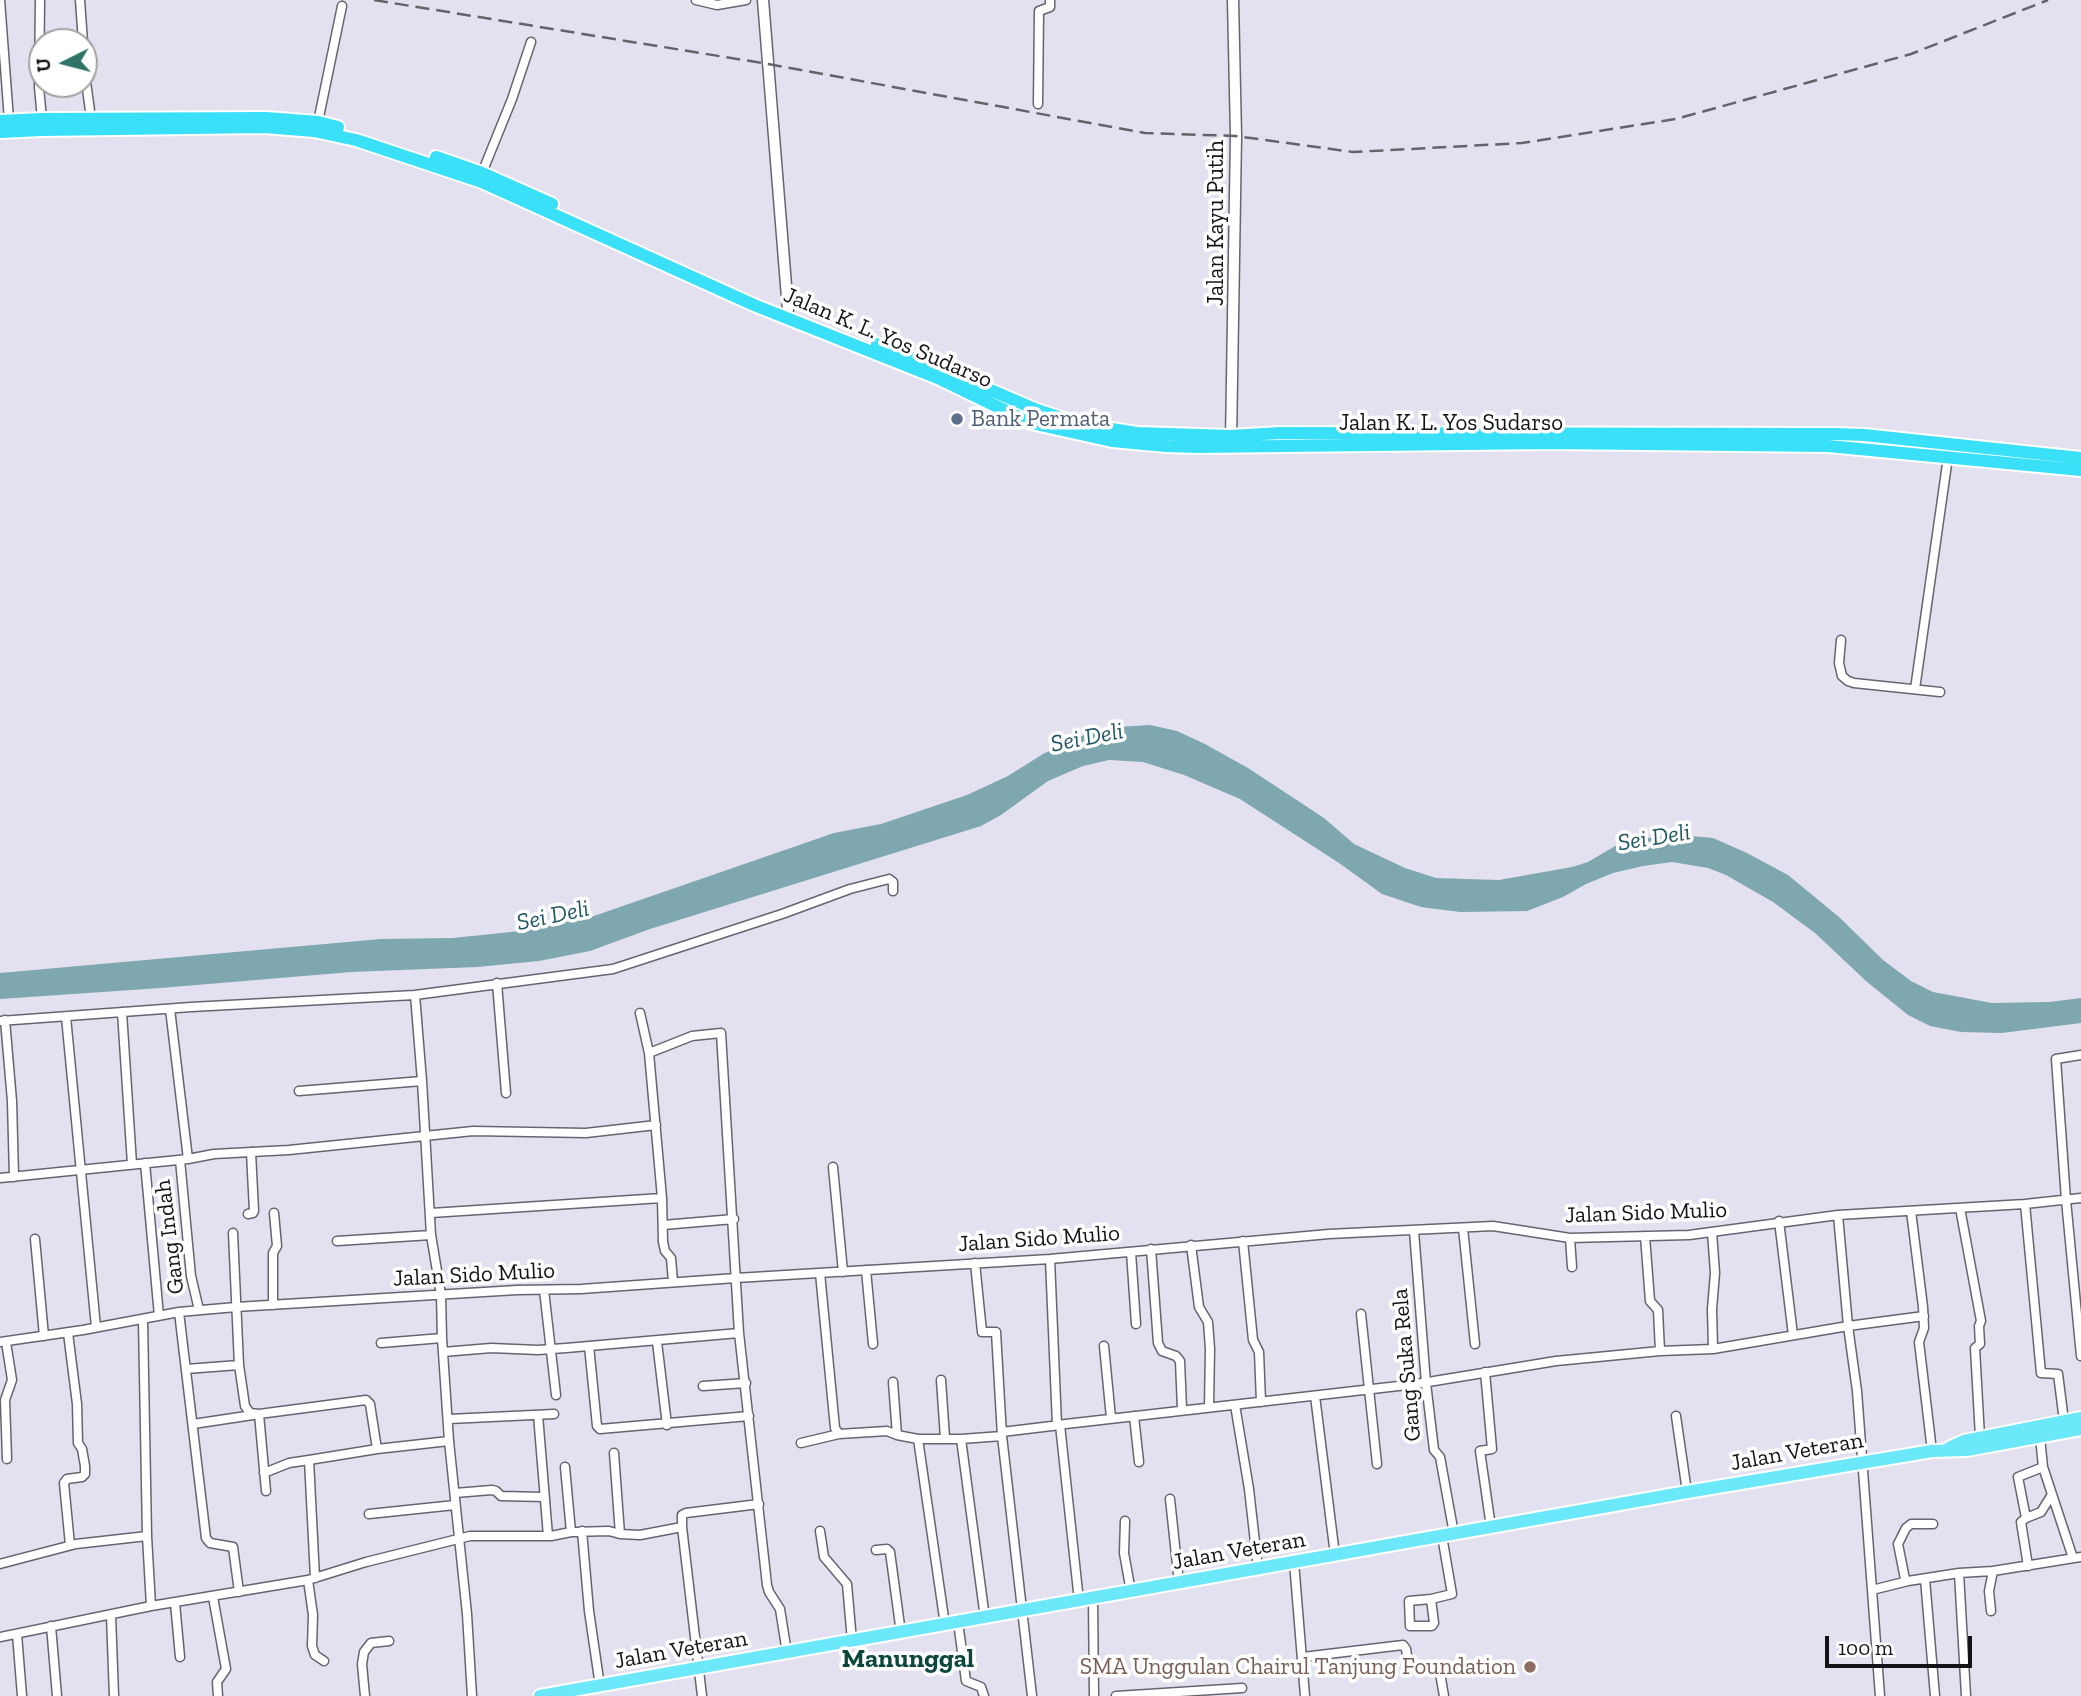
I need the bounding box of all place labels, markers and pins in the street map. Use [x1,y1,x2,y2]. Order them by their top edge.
place label: Bank Permata [971,405,1110,433]
marker: Bank Permata [949,411,965,427]
place label: SMA Unggulan Chairul Tanjung Foundation [1080,1653,1516,1681]
marker: SMA Unggulan Chairul Tanjung Foundation [1522,1659,1538,1675]

